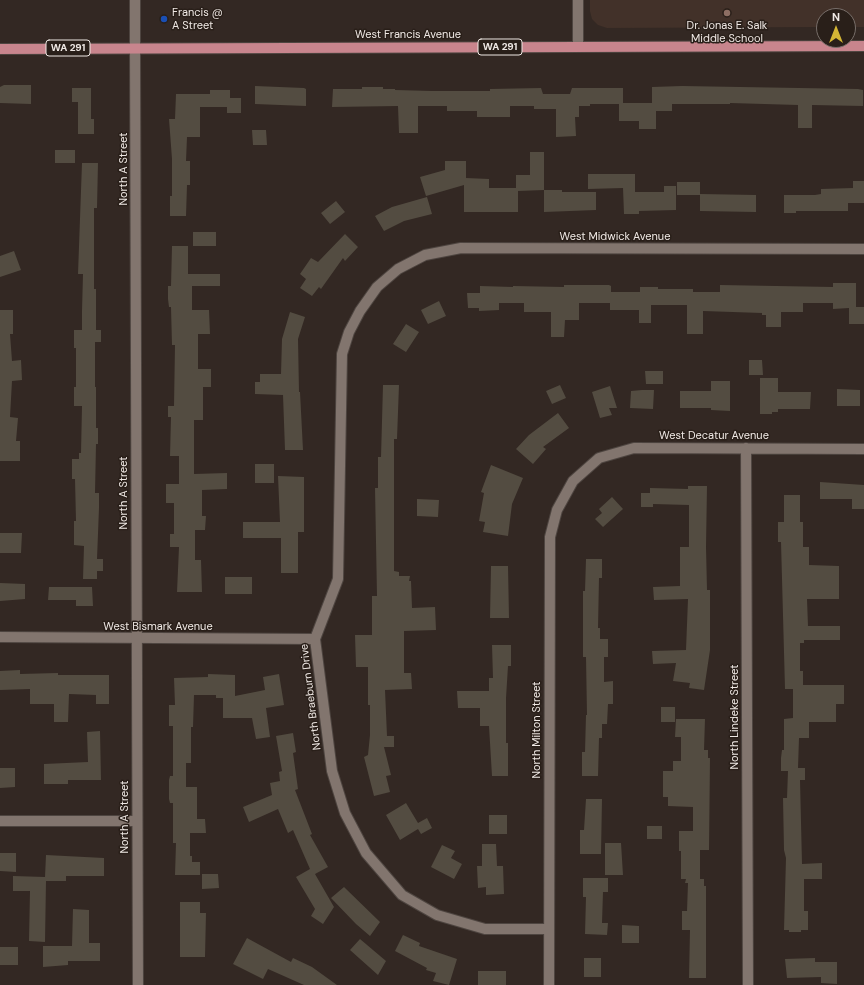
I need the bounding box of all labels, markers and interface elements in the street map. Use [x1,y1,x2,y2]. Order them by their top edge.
place label: Francis @ A Street [172,6,223,32]
marker: Dr. Jonas E. Salk Middle School [722,8,732,18]
north arrow [816,8,856,48]
text: N [832,10,840,24]
marker: Francis @ A Street [159,14,169,24]
place label: Dr. Jonas E. Salk Middle School [687,19,767,45]
street label: West Francis Avenue [355,28,461,42]
road number: WA 291 [478,39,522,55]
road number: WA 291 [46,40,90,56]
street label: North A Street [117,132,131,206]
street label: West Midwick Avenue [560,230,670,244]
street label: West Decatur Avenue [659,429,769,443]
street label: North A Street [117,456,131,530]
street label: West Bismark Avenue [103,620,213,634]
street label: North Braeburn Drive [298,643,324,751]
street label: North Lindeke Street [728,664,742,770]
street label: North Milton Street [530,681,544,779]
street label: North A Street [118,780,132,854]

